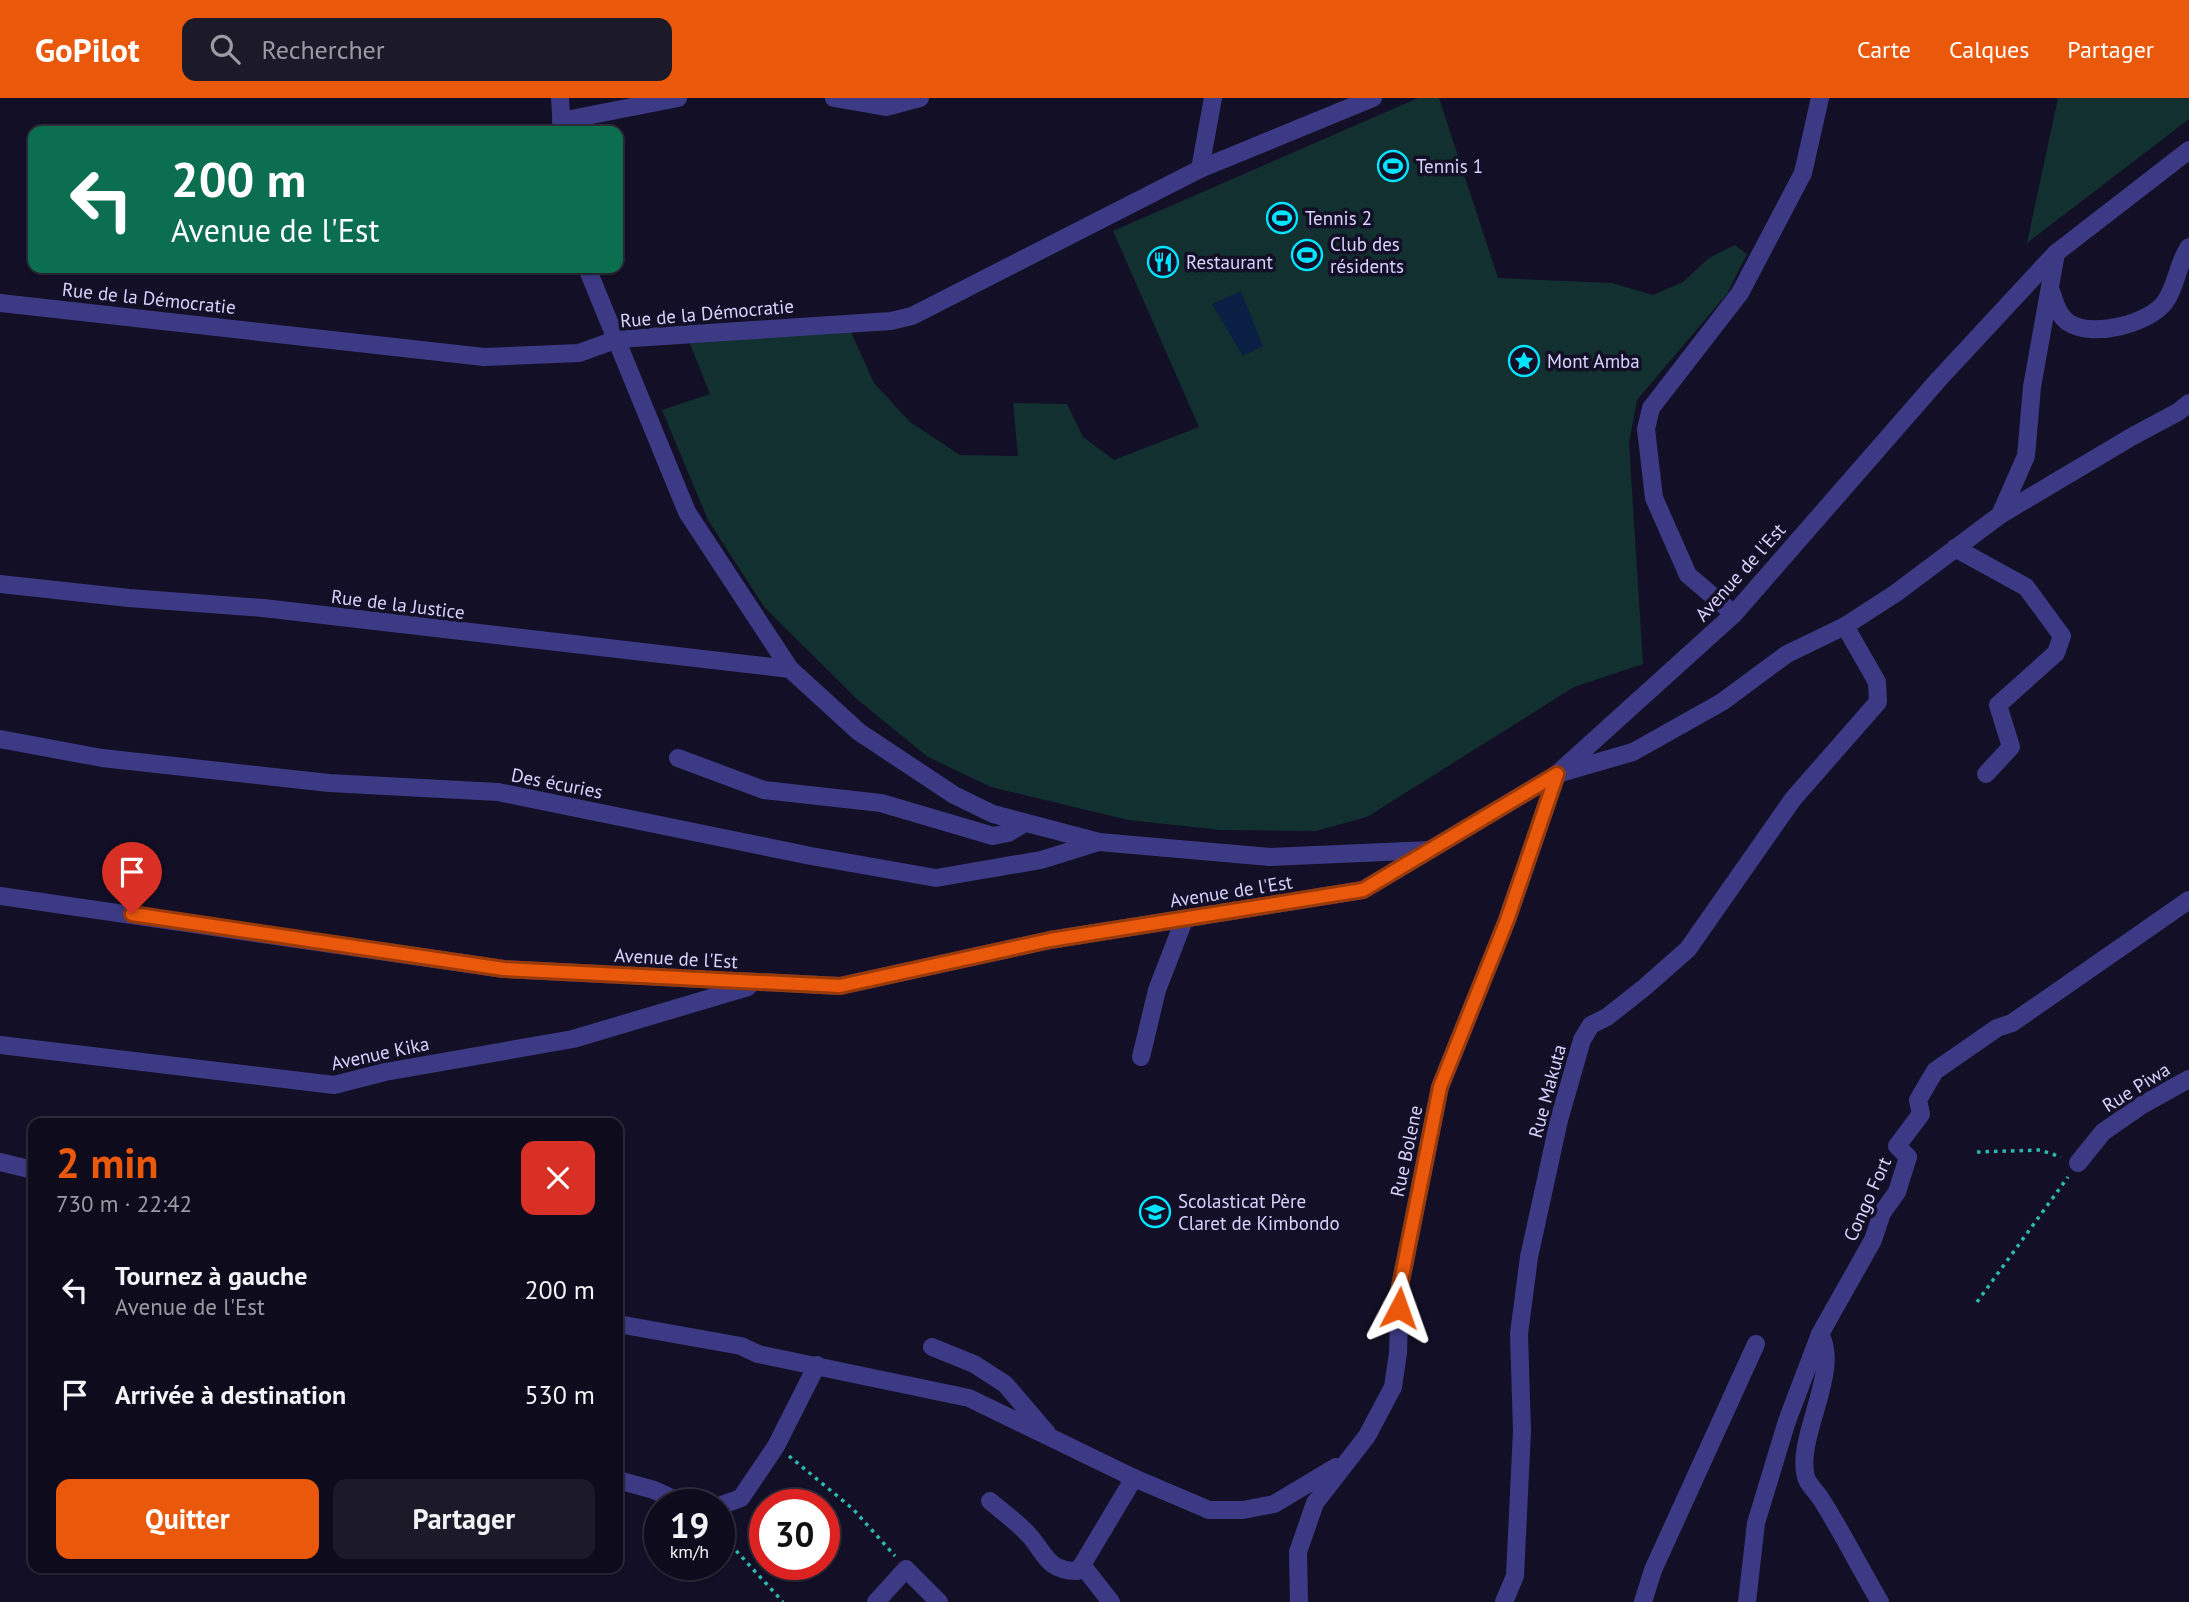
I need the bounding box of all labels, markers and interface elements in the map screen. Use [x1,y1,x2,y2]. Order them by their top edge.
search box [182,18,672,81]
text: GoPilot [35,28,140,71]
icon: search [206,30,244,68]
text: Rechercher [262,33,385,66]
text: Carte [1857,34,1911,65]
text: Calques [1949,34,2029,65]
text: Partager [2067,34,2154,65]
text: 200 m [171,147,306,211]
sports icon: Tennis 1 [1376,149,1410,183]
icon: left [56,154,147,245]
place label: Tennis 1 [1416,154,1483,178]
sports icon: Tennis 2 [1265,201,1299,235]
place label: Tennis 2 [1305,206,1372,230]
text: Avenue de l'Est [171,209,379,251]
place label: Club des résidents [1330,232,1404,278]
sports icon: Club des résidents [1290,238,1324,272]
restaurant icon: Restaurant [1146,245,1180,279]
place label: Restaurant [1186,250,1273,274]
street label: Rue de la Démocratie [61,277,237,319]
street label: Rue de la Démocratie [619,293,795,333]
place icon: Mont Amba [1507,344,1541,378]
place label: Mont Amba [1547,349,1640,373]
street label: Avenue de l'Est [1690,518,1791,626]
street label: Rue de la Justice [330,584,466,624]
street label: Des écuries [509,762,605,804]
pin [102,842,162,914]
icon: arrive [113,853,151,891]
street label: Avenue de l'Est [1168,869,1295,913]
street label: Avenue de l'Est [614,943,739,973]
street label: Avenue Kika [329,1031,431,1075]
street label: Rue Makuta [1523,1042,1571,1140]
street label: Rue Piwa [2098,1057,2174,1117]
street label: Rue Bolene [1385,1103,1427,1199]
text: 2 min [56,1135,158,1190]
button: close [521,1141,595,1215]
street label: Congo Fort [1838,1153,1896,1245]
text: 730 m · 22:42 [56,1189,192,1218]
place label: Scolasticat Père Claret de Kimbondo [1178,1189,1340,1235]
school or university icon: Scolasticat Père Claret de Kimbondo [1138,1195,1172,1229]
text: Tournez à gauche [115,1259,307,1292]
icon: left [56,1271,94,1309]
position arrow [1362,1271,1436,1345]
text: 200 m [524,1273,595,1306]
text: Avenue de l'Est [115,1292,265,1321]
icon: arrive [56,1376,94,1414]
text: Arrivée à destination [115,1378,346,1411]
text: 530 m [524,1378,595,1411]
button: Quitter [56,1479,319,1559]
button: Partager [333,1479,595,1559]
speed limit sign: 30 [749,1489,840,1580]
text: 19 [670,1502,709,1548]
text: km/h [670,1540,709,1563]

